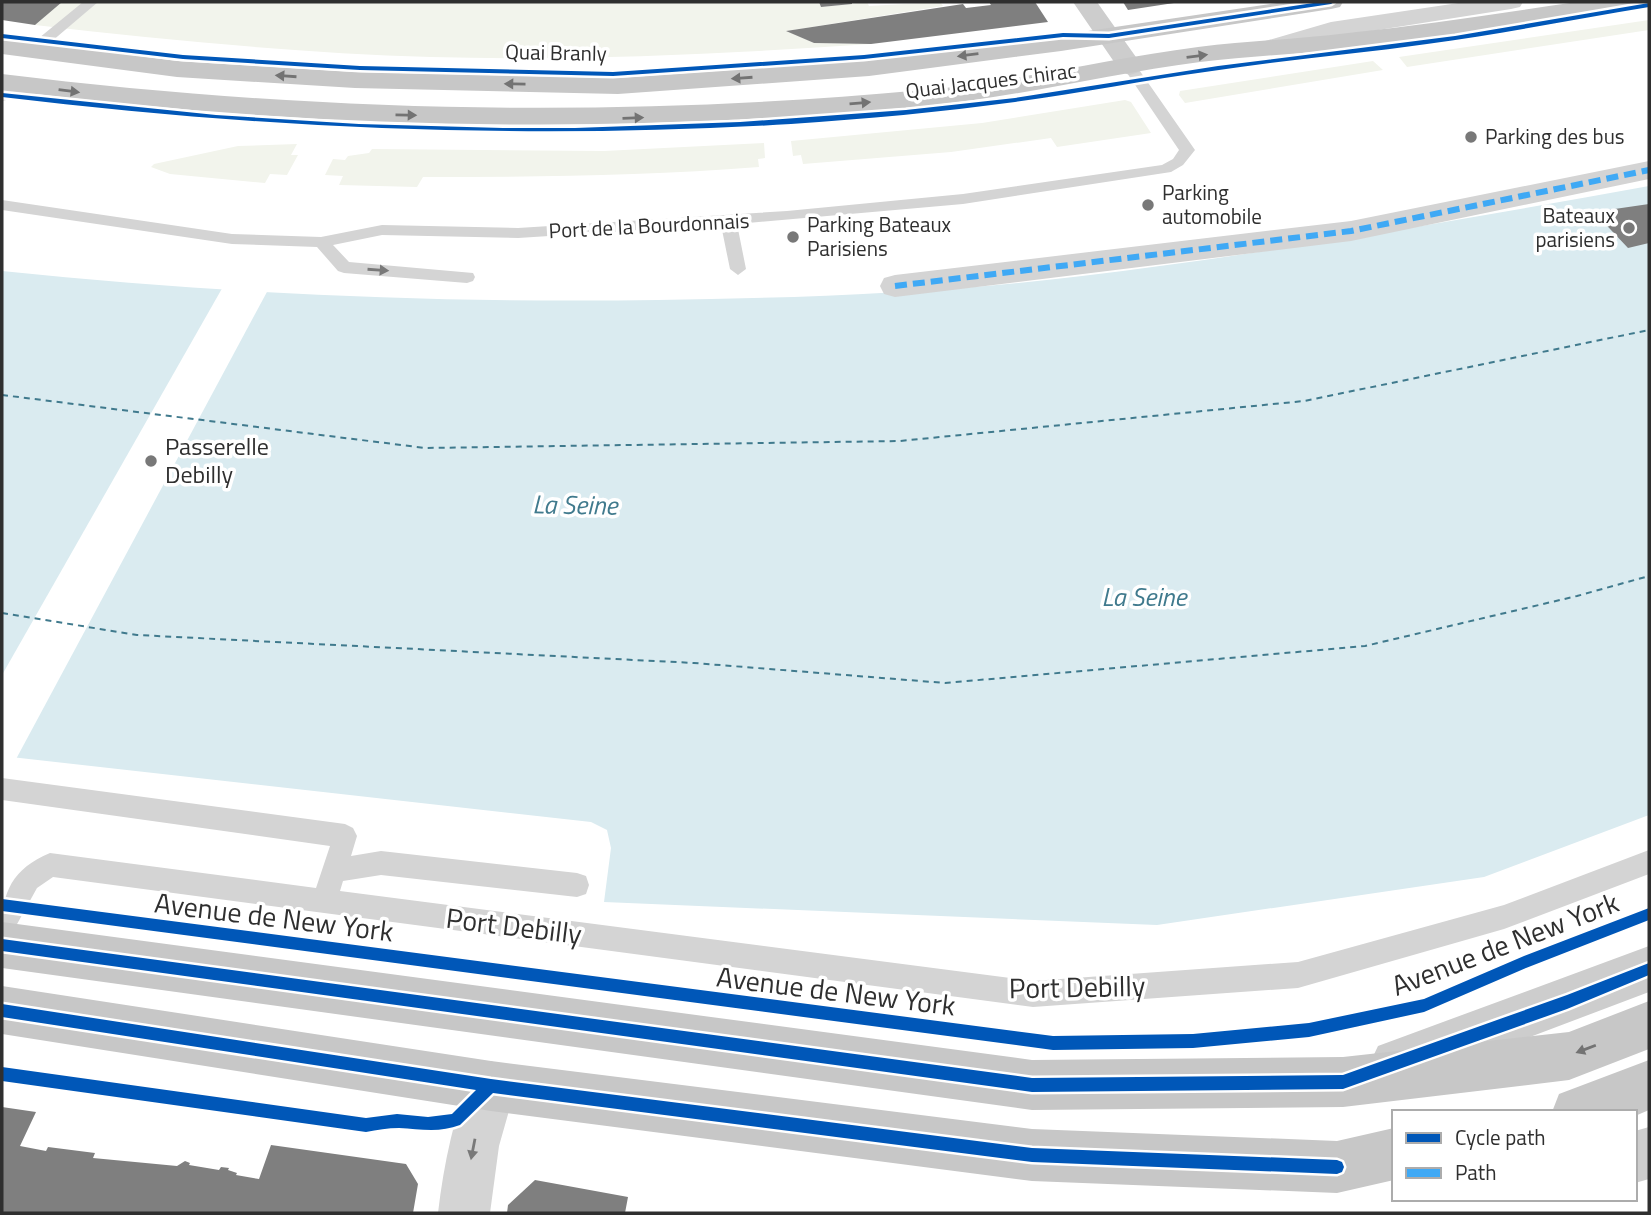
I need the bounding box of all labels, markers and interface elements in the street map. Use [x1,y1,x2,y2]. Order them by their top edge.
street label: Quai Branly [505,35,607,69]
one-way arrow [957,49,979,60]
one-way arrow [1187,50,1209,61]
street label: Quai Jacques Chirac [904,54,1078,106]
one-way arrow [275,70,297,81]
one-way arrow [731,73,753,84]
one-way arrow [504,78,526,89]
one-way arrow [59,86,81,97]
one-way arrow [849,97,871,108]
one-way arrow [395,109,417,121]
one-way arrow [622,112,644,123]
place label: Parking des bus [1485,120,1625,152]
marker: Parking des bus [1463,129,1479,145]
place label: Parking automobile [1162,176,1262,232]
marker: Parking automobile [1140,197,1156,213]
place label: Bateaux parisiens [1536,199,1615,255]
street label: Port de la Bourdonnais [548,204,750,246]
place label: Parking Bateaux Parisiens [807,208,952,264]
marker: Bateaux parisiens [1621,220,1637,236]
marker: Parking Bateaux Parisiens [785,229,801,245]
one-way arrow [367,265,389,276]
place label: Passerelle Debilly [165,428,269,492]
marker: Passerelle Debilly [143,453,159,469]
water label: La Seine [532,484,620,525]
water label: La Seine [1101,577,1189,616]
street label: Avenue de New York [1385,880,1625,1007]
street label: Avenue de New York [152,881,396,952]
street label: Port Debilly [444,896,584,955]
street label: Avenue de New York [714,955,958,1026]
street label: Port Debilly [1008,964,1146,1009]
one-way arrow [1575,1044,1596,1055]
legend [1392,1110,1637,1201]
text: Cycle path [1455,1121,1546,1153]
one-way arrow [467,1138,478,1160]
text: Path [1455,1156,1497,1188]

